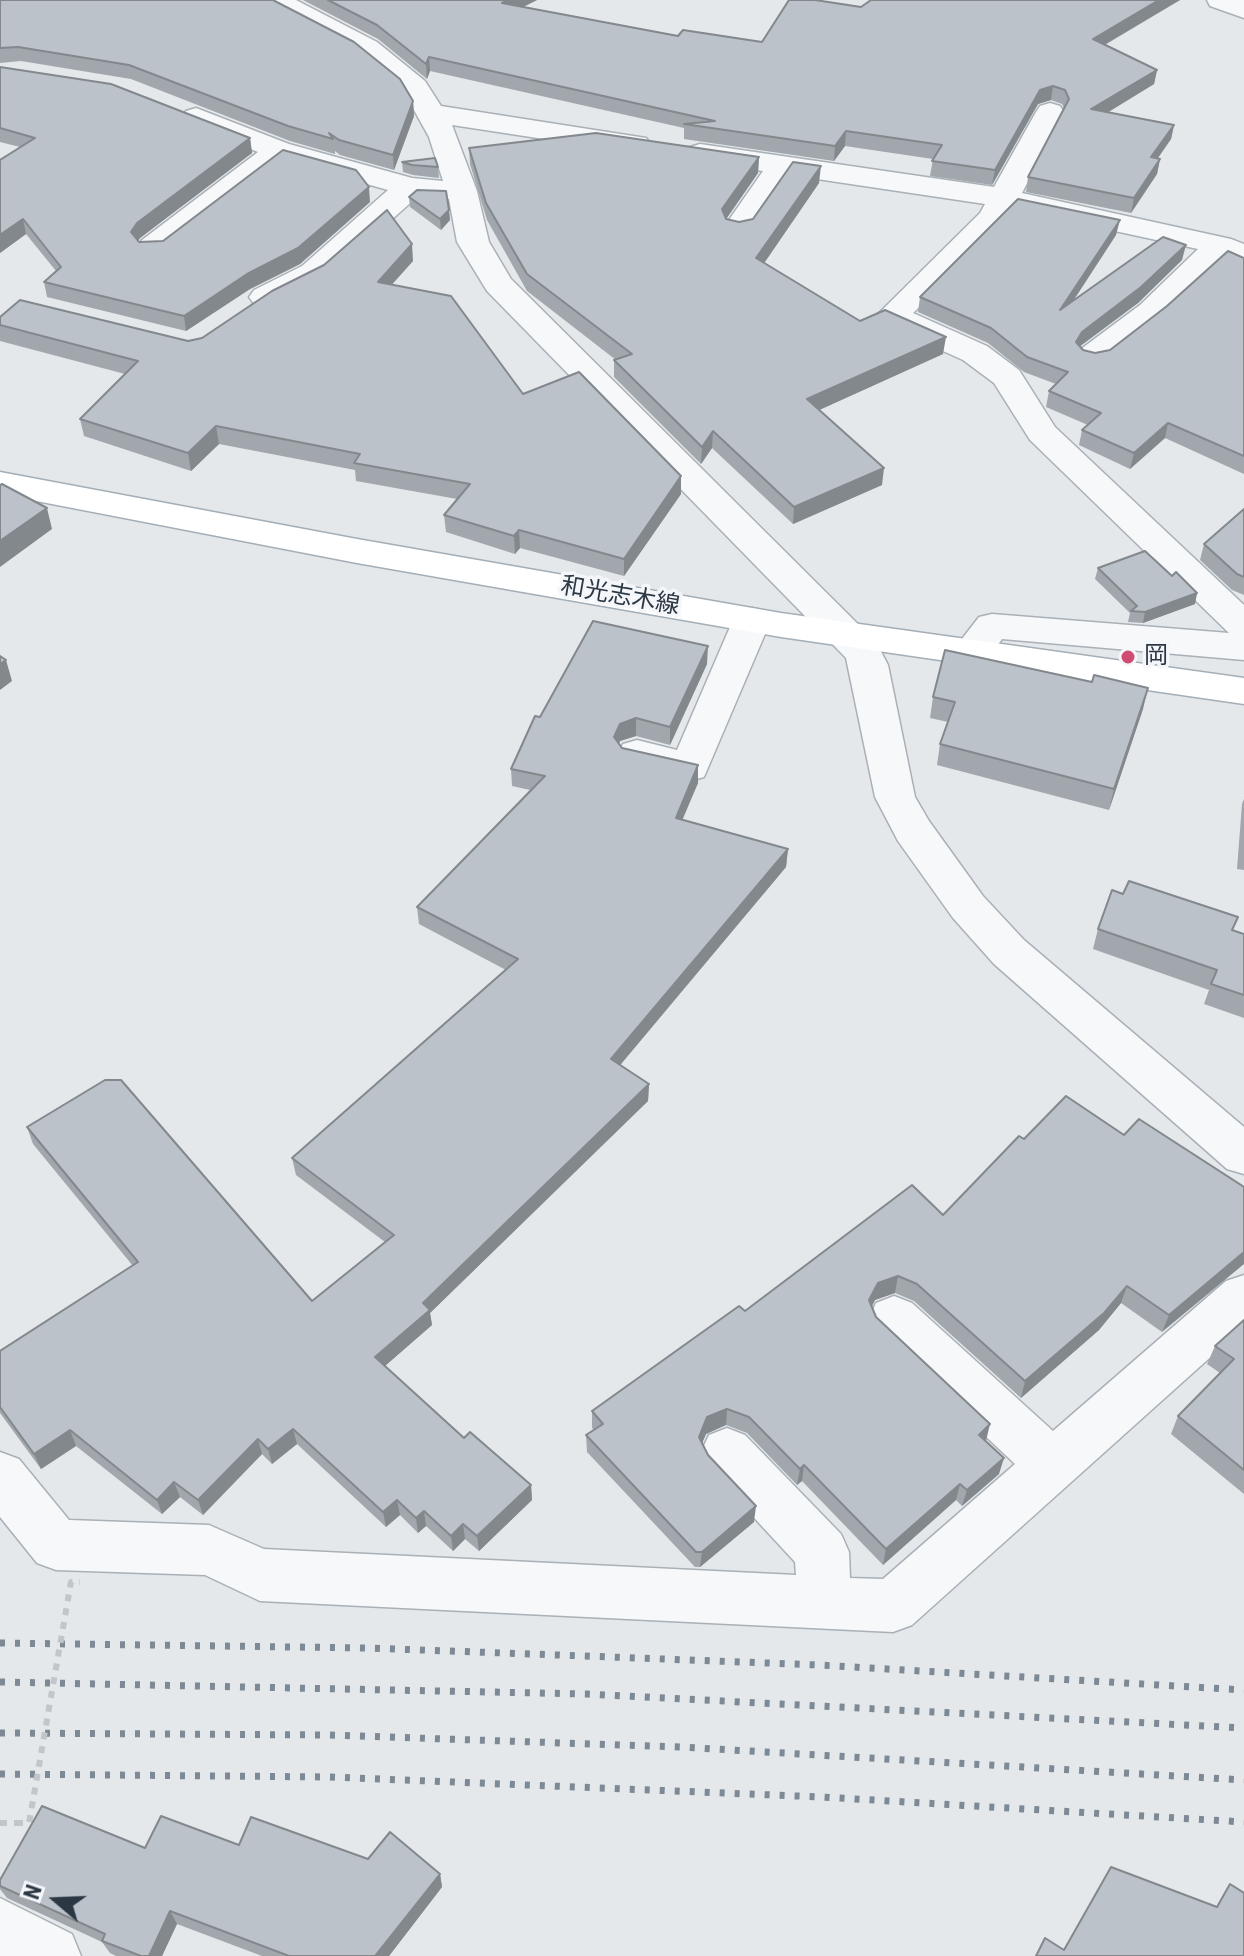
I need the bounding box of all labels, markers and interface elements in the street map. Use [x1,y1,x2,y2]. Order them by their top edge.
street label: 和光志木線 [558,572,682,622]
place label: 岡 [1144,643,1168,671]
marker: 岡 [1119,648,1137,666]
north arrow [16,1860,96,1940]
text: N [19,1882,47,1902]

